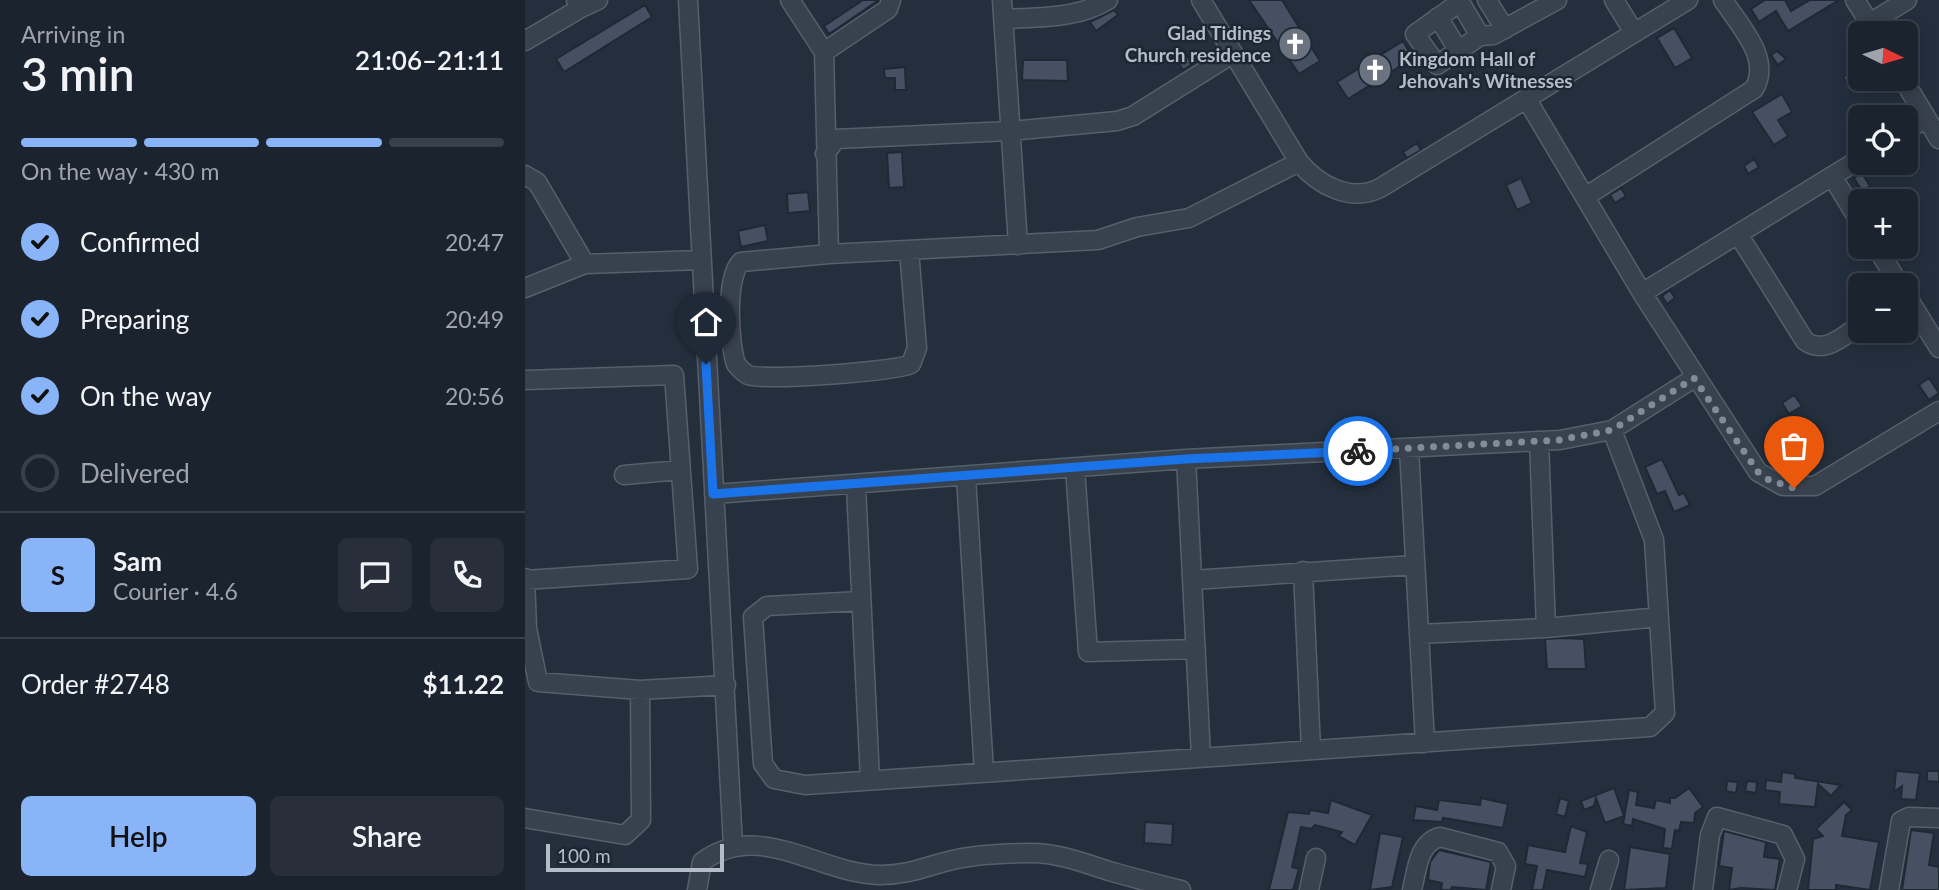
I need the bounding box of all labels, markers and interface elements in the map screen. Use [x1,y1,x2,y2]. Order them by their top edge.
text: Arriving in [21,20,125,48]
place label: Glad Tidings Church residence [1125,21,1271,66]
north arrow [1848,21,1918,91]
map controls [1848,21,1918,343]
church icon: Glad Tidings Church residence [1276,25,1314,63]
text: 21:06–21:11 [355,44,504,76]
text: 3 min [21,46,135,101]
place label: Kingdom Hall of Jehovah's Witnesses [1399,47,1573,92]
church icon: Kingdom Hall of Jehovah's Witnesses [1356,51,1394,89]
button: locate [1848,105,1918,175]
text: On the way · 430 m [21,157,220,185]
button: + [1848,189,1918,259]
icon: check [21,223,59,261]
text: Confirmed [80,226,200,258]
text: 20:47 [445,228,504,256]
button: − [1848,273,1918,343]
pin [676,292,736,364]
icon: check [21,300,59,338]
text: Preparing [80,303,189,335]
icon: home [687,303,725,341]
text: 20:49 [445,305,504,333]
icon: check [21,377,59,415]
text: On the way [80,380,212,412]
text: 20:56 [445,382,504,410]
courier [1323,416,1393,486]
pin [1764,416,1824,488]
icon: bag [1775,427,1813,465]
icon: bike [1339,432,1377,470]
text: Delivered [80,457,190,489]
button: chat [338,538,412,612]
button: phone [430,538,504,612]
text: Sam [113,545,162,577]
text: S [51,559,65,591]
text: Courier · 4.6 [113,577,238,605]
text: Order #2748 [21,668,170,700]
text: $11.22 [422,668,504,700]
button: Help [21,796,256,876]
button: Share [270,796,504,876]
scale bar [546,841,725,873]
text: 100 m [557,844,611,867]

